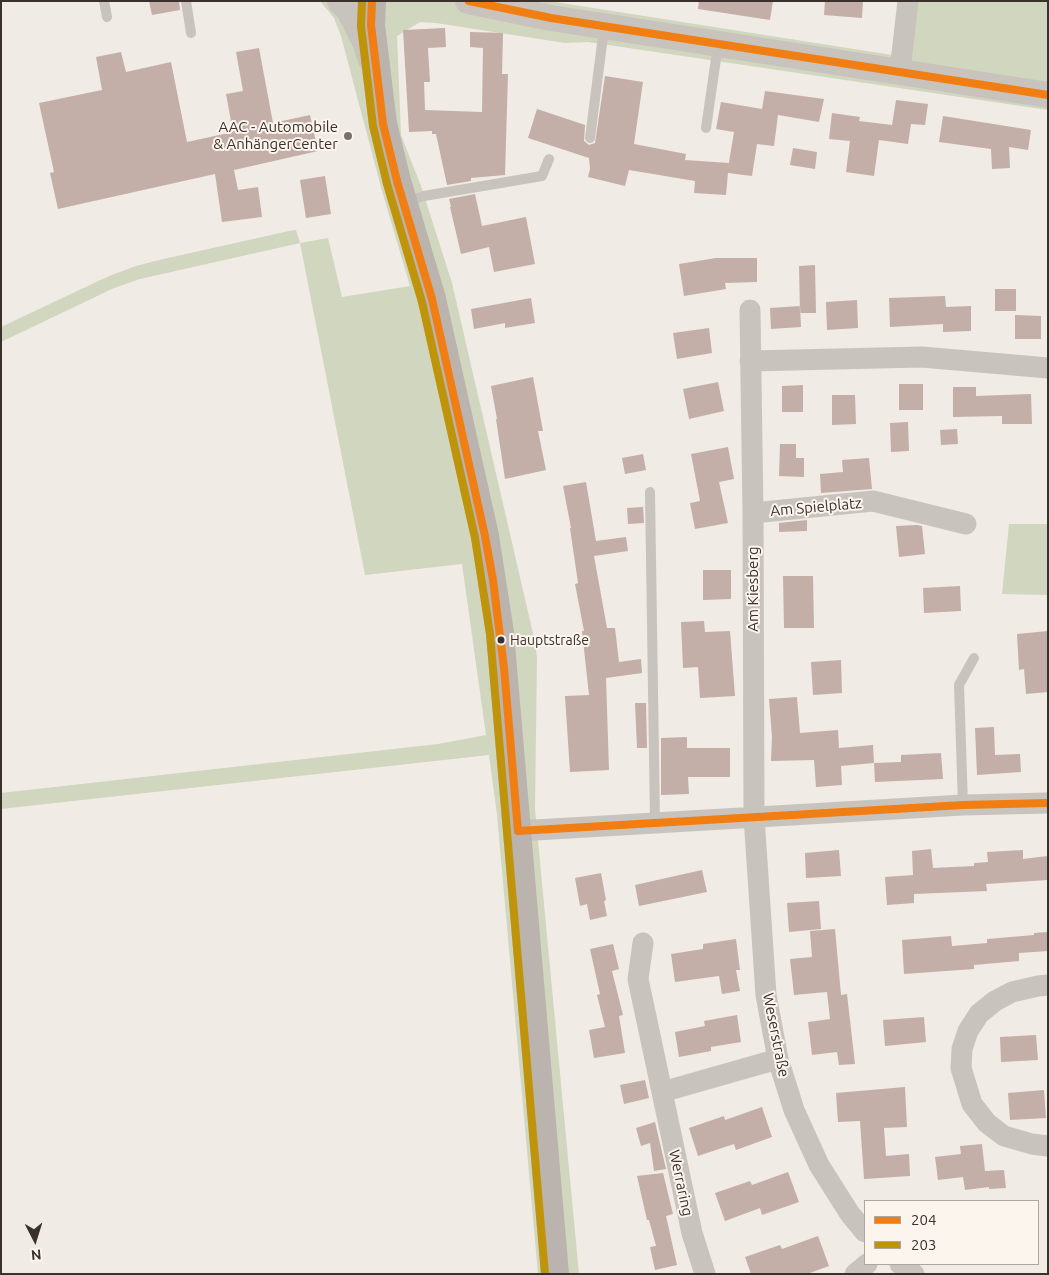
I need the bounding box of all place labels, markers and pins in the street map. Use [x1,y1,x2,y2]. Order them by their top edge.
place label: AAC - Automobile & AnhängerCenter [213,118,338,153]
marker: AAC - Automobile & AnhängerCenter [342,130,354,142]
place label: Hauptstraße [510,632,589,648]
marker: Hauptstraße [496,635,506,645]

